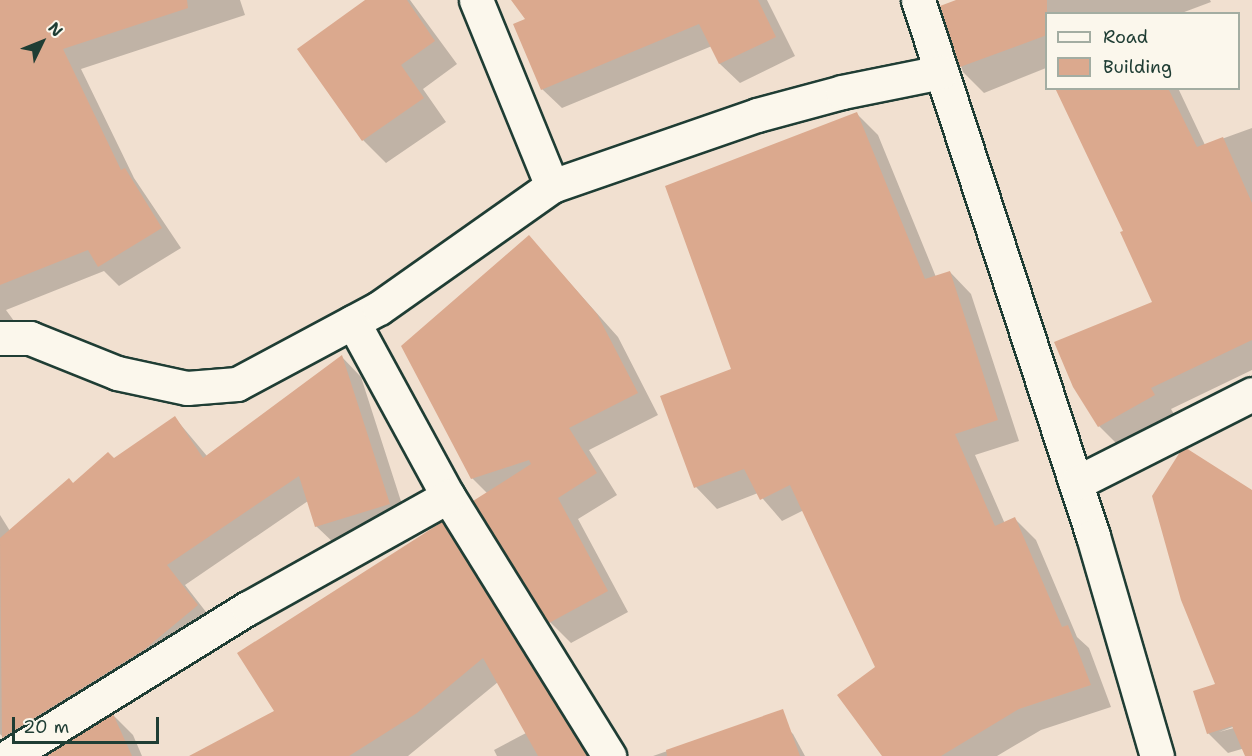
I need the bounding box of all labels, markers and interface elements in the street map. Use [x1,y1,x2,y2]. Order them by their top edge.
north arrow [12,12,72,72]
legend [1045,12,1240,90]
text: N [44,18,68,41]
text: Road [1103,25,1148,49]
text: Building [1103,55,1172,79]
scale bar [15,705,162,743]
text: 20 m [23,715,69,739]

